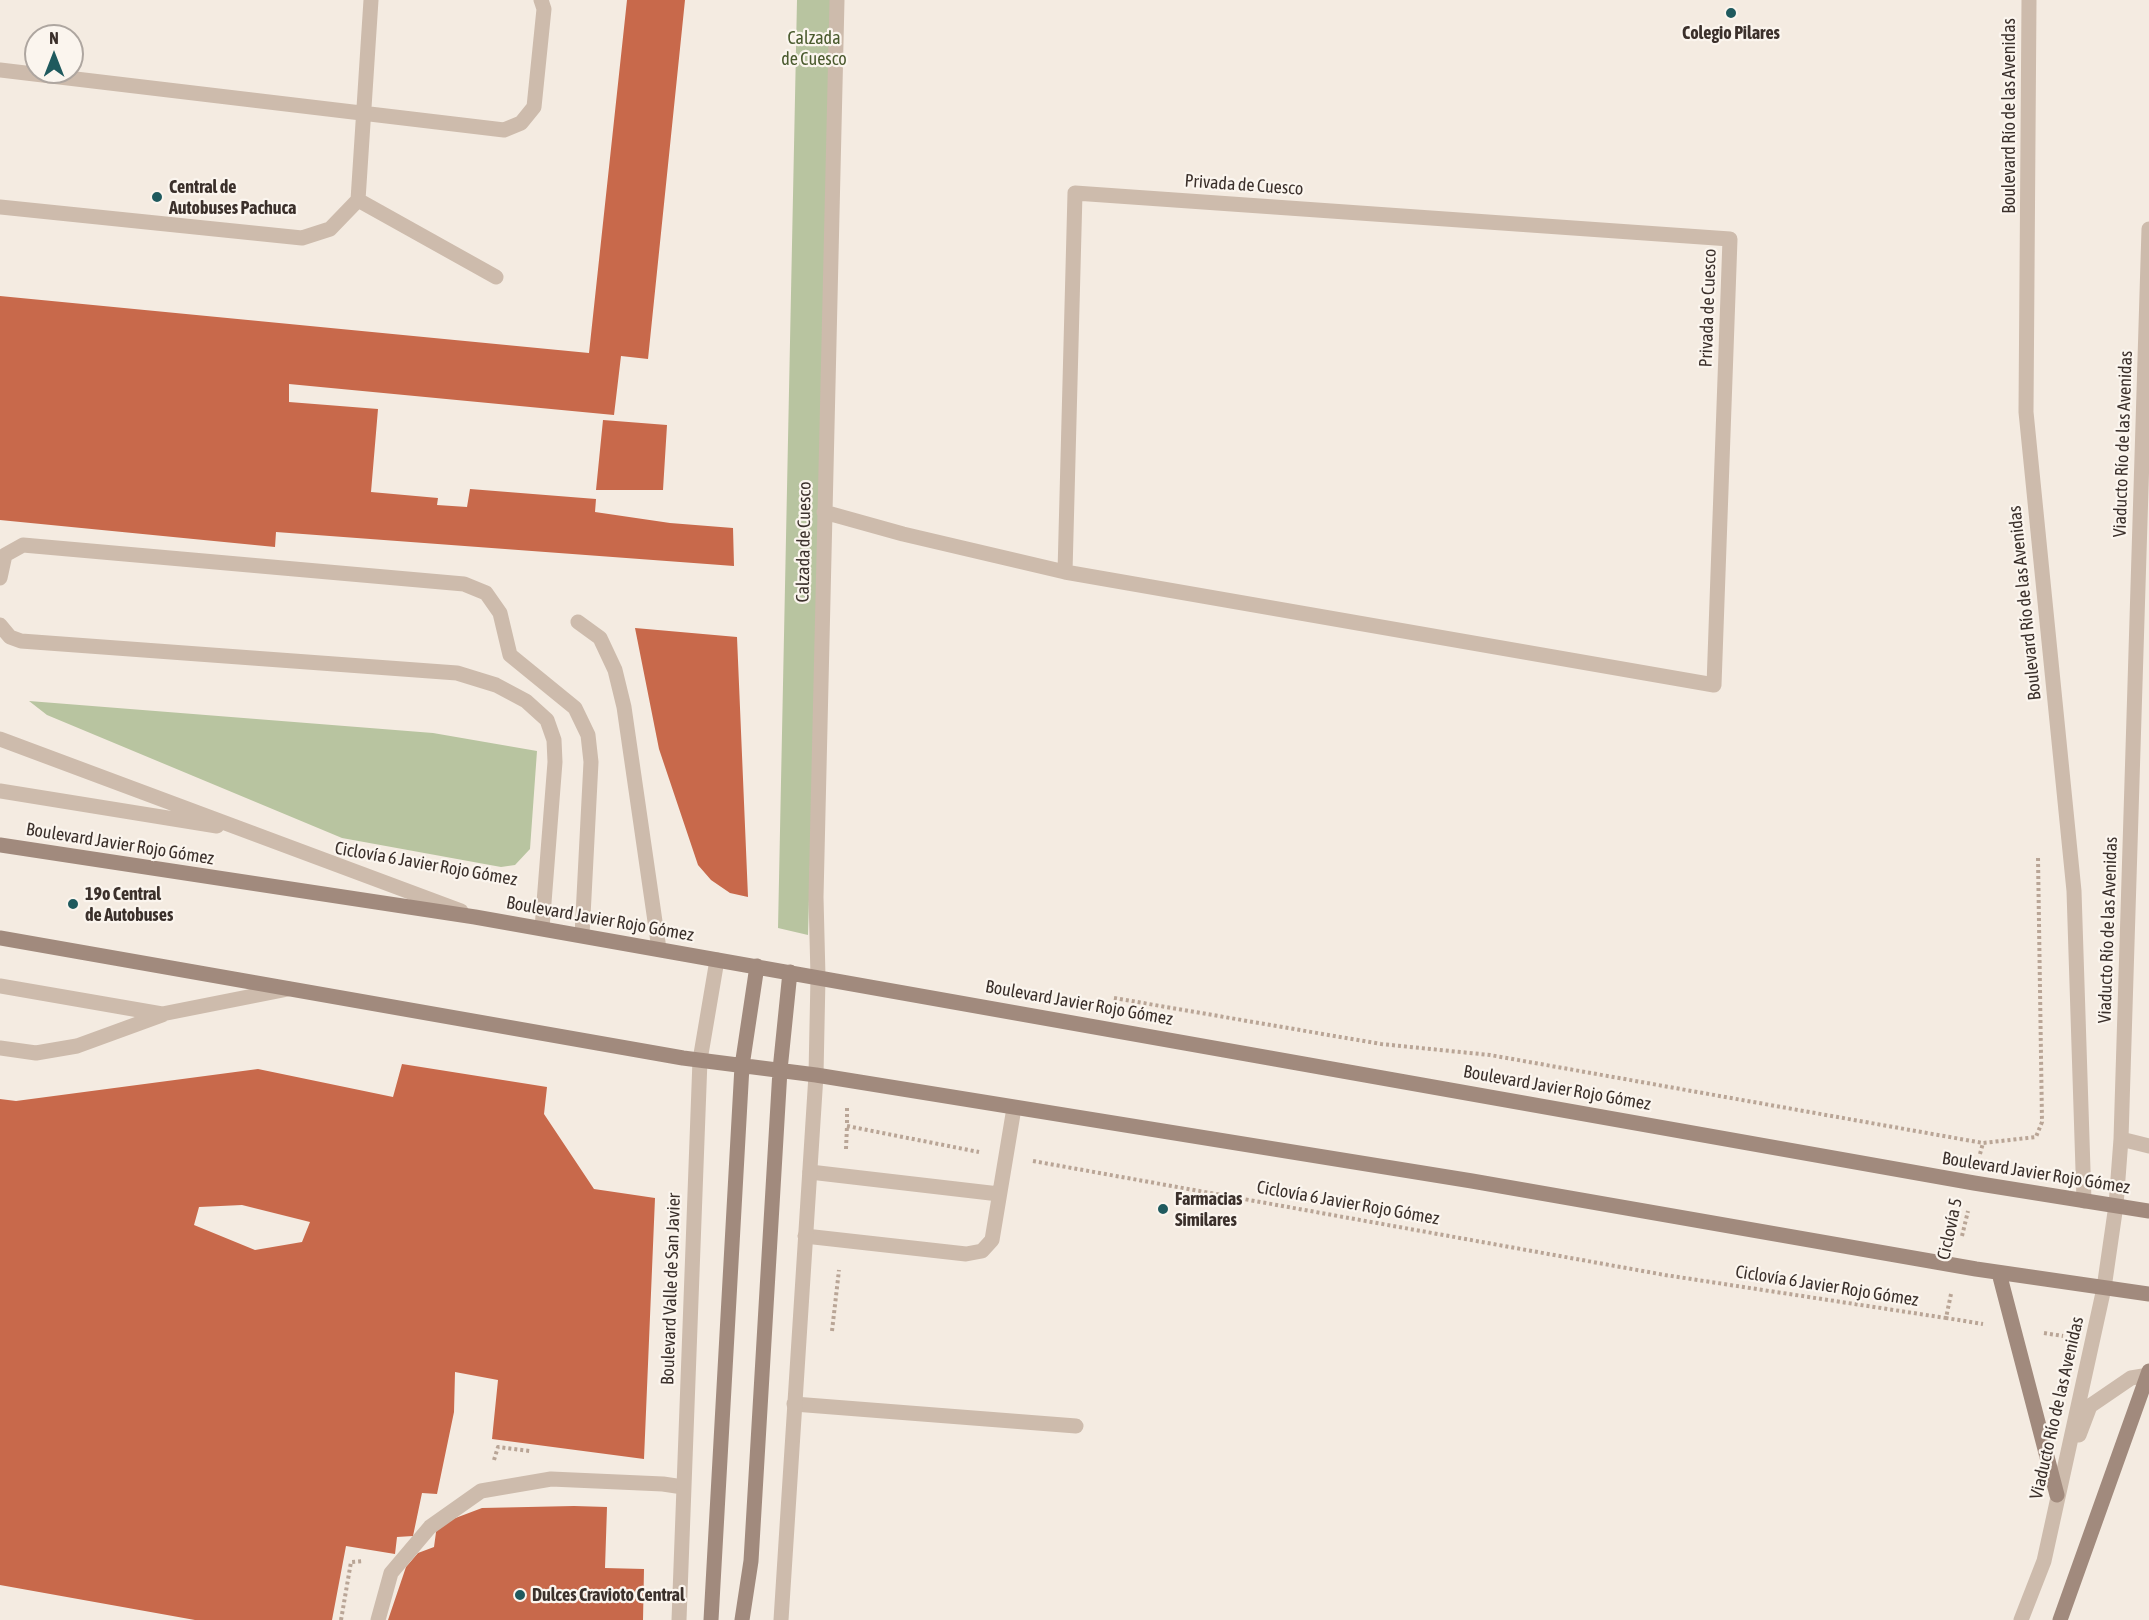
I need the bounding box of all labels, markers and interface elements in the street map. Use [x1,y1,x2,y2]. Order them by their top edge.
marker: Colegio Pilares [1724,6,1738,20]
street label: Boulevard Río de las Avenidas [1998,18,2020,214]
place label: Colegio Pilares [1682,22,1780,44]
north arrow [24,24,84,84]
park label: Calzada de Cuesco [781,27,847,70]
text: N [49,29,59,47]
street label: Privada de Cuesco [1184,170,1304,200]
place label: Central de Autobuses Pachuca [169,176,296,219]
marker: Central de Autobuses Pachuca [150,190,164,204]
street label: Privada de Cuesco [1695,248,1721,368]
street label: Viaducto Río de las Avenidas [2109,350,2137,538]
street label: Calzada de Cuesco [792,481,816,603]
street label: Boulevard Río de las Avenidas [2004,505,2046,701]
street label: Boulevard Javier Rojo Gómez [25,818,215,870]
street label: Viaducto Río de las Avenidas [2094,836,2122,1024]
street label: Ciclovía 6 Javier Rojo Gómez [333,837,519,891]
place label: 19o Central de Autobuses [85,883,173,926]
street label: Boulevard Javier Rojo Gómez [505,892,695,946]
marker: 19o Central de Autobuses [66,897,80,911]
street label: Boulevard Javier Rojo Gómez [984,976,1174,1030]
street label: Boulevard Javier Rojo Gómez [1462,1061,1652,1115]
street label: Boulevard Javier Rojo Gómez [1941,1147,2131,1199]
street label: Ciclovía 6 Javier Rojo Gómez [1255,1176,1441,1230]
place label: Farmacias Similares [1175,1188,1242,1230]
street label: Boulevard Valle de San Javier [657,1193,685,1385]
street label: Ciclovía 5 [1933,1196,1967,1262]
marker: Farmacias Similares [1156,1202,1170,1216]
street label: Ciclovía 6 Javier Rojo Gómez [1734,1261,1920,1311]
street label: Viaducto Río de las Avenidas [2025,1315,2089,1501]
place label: Dulces Cravioto Central [532,1584,685,1606]
marker: Dulces Cravioto Central [513,1588,527,1602]

